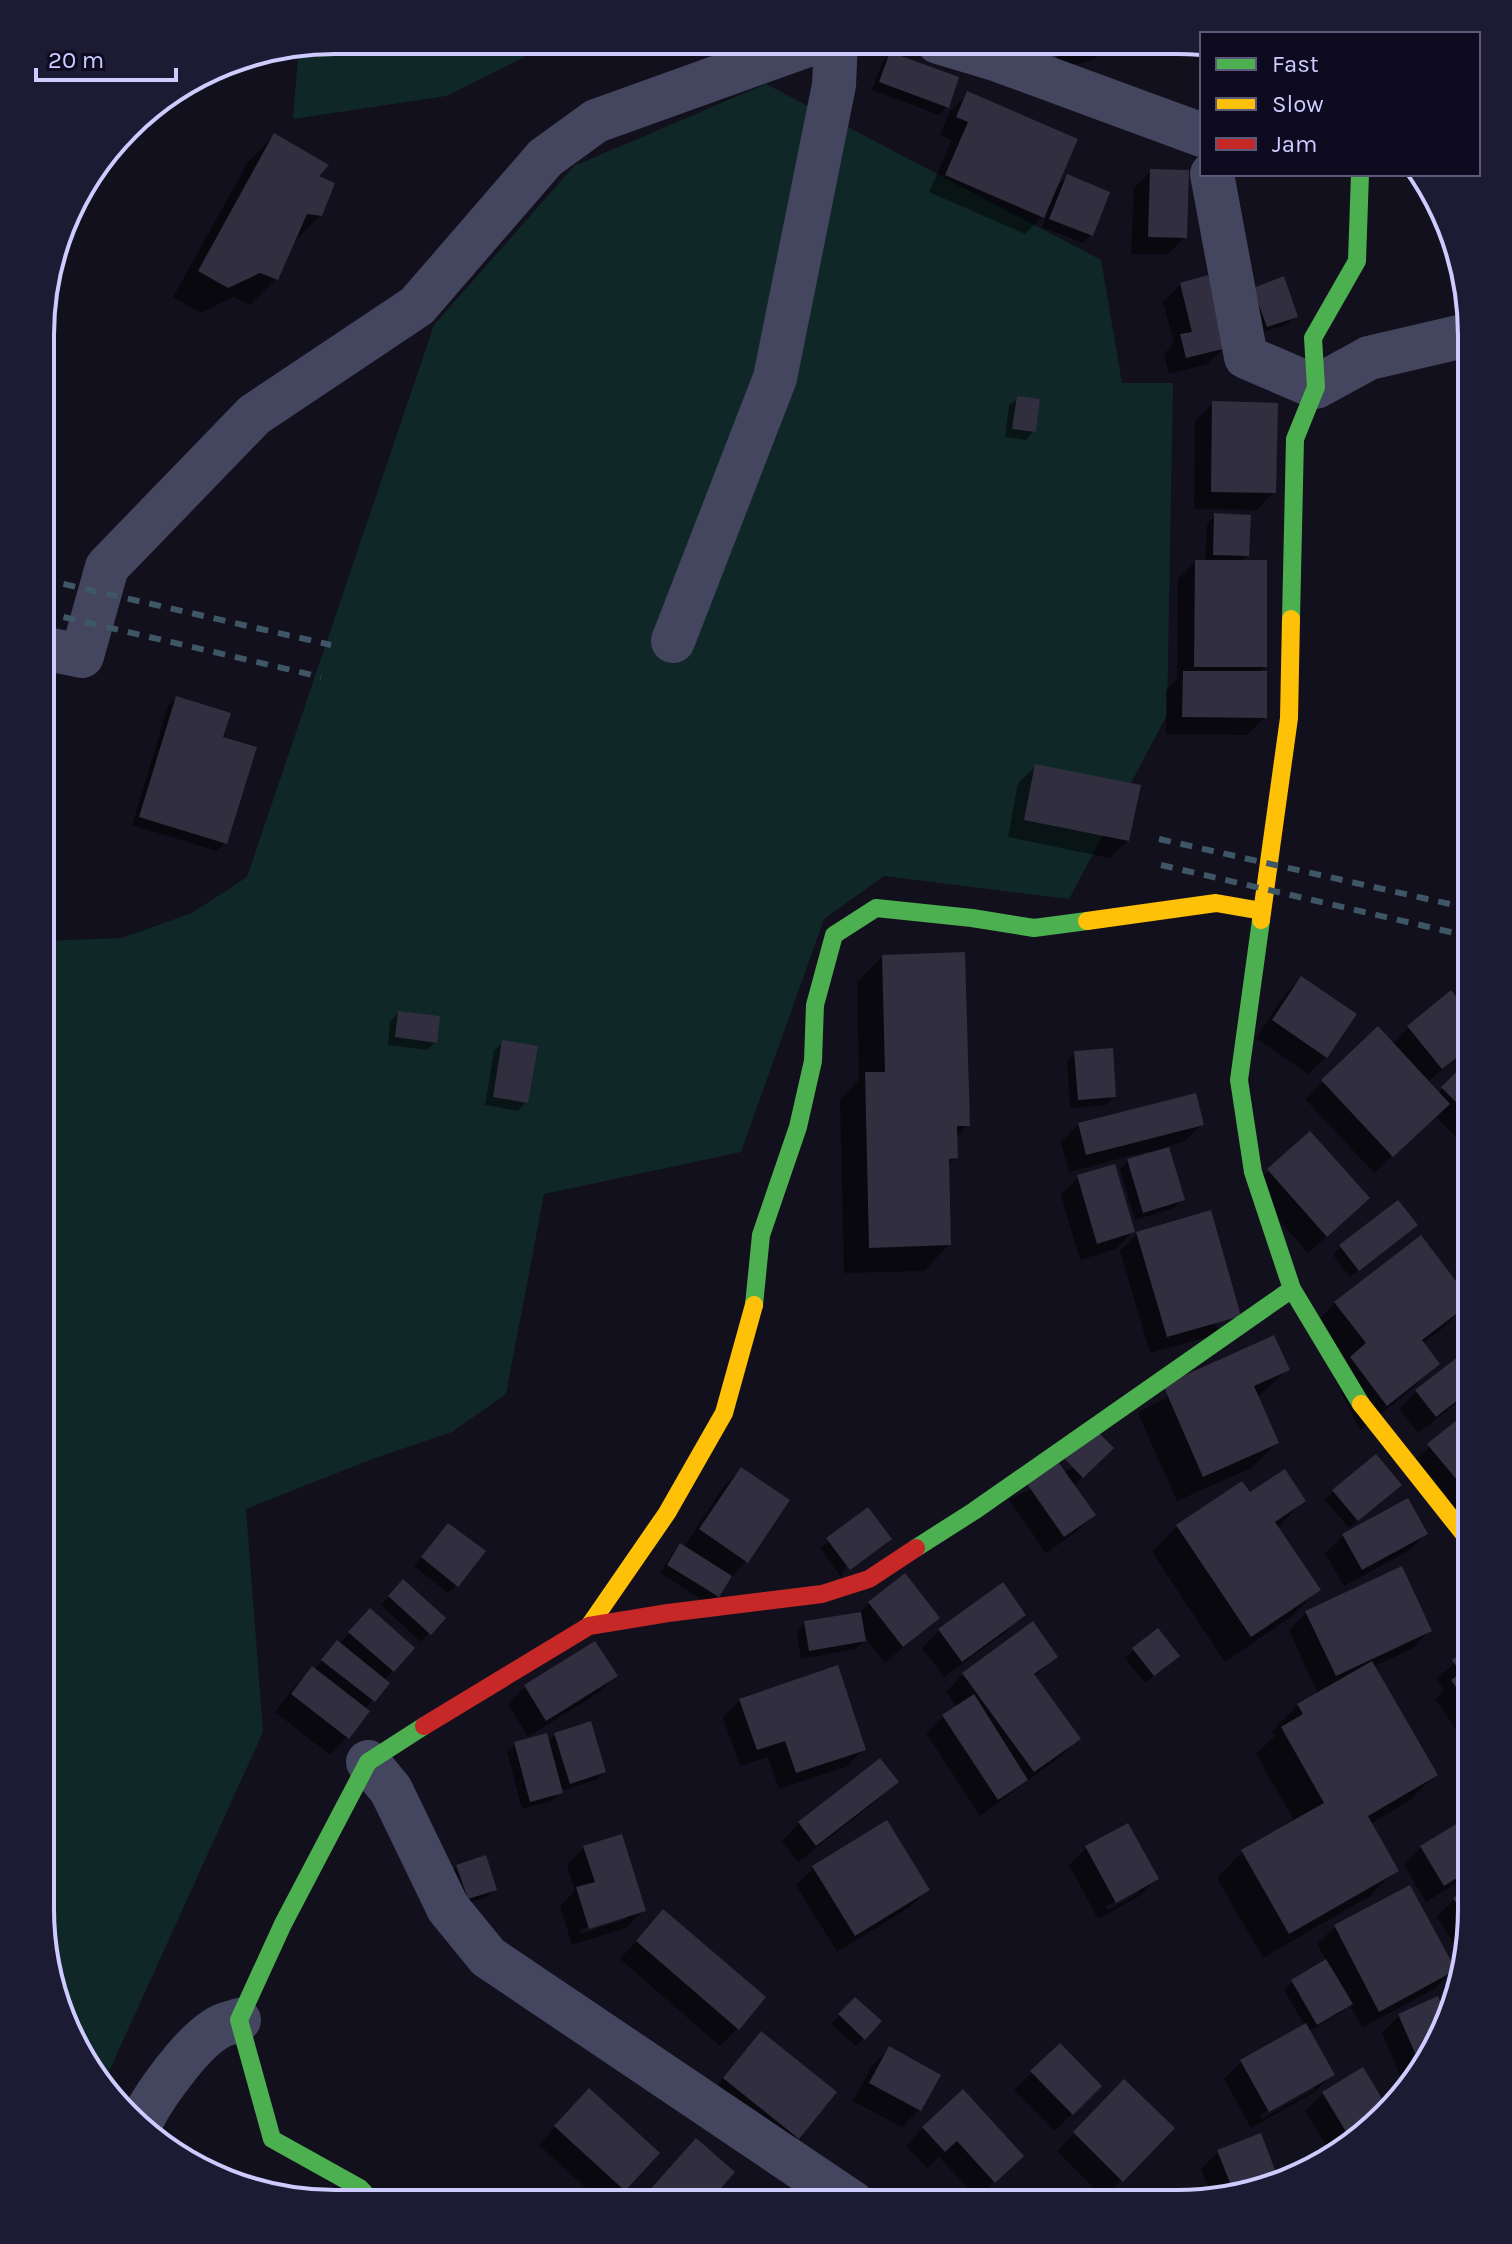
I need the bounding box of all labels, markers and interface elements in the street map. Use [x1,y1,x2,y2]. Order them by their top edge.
scale bar [36,32,176,82]
legend [1200,32,1480,176]
text: 20 m [48,46,104,74]
text: Fast [1272,50,1319,78]
text: Slow [1272,90,1324,118]
text: Jam [1272,130,1317,158]

